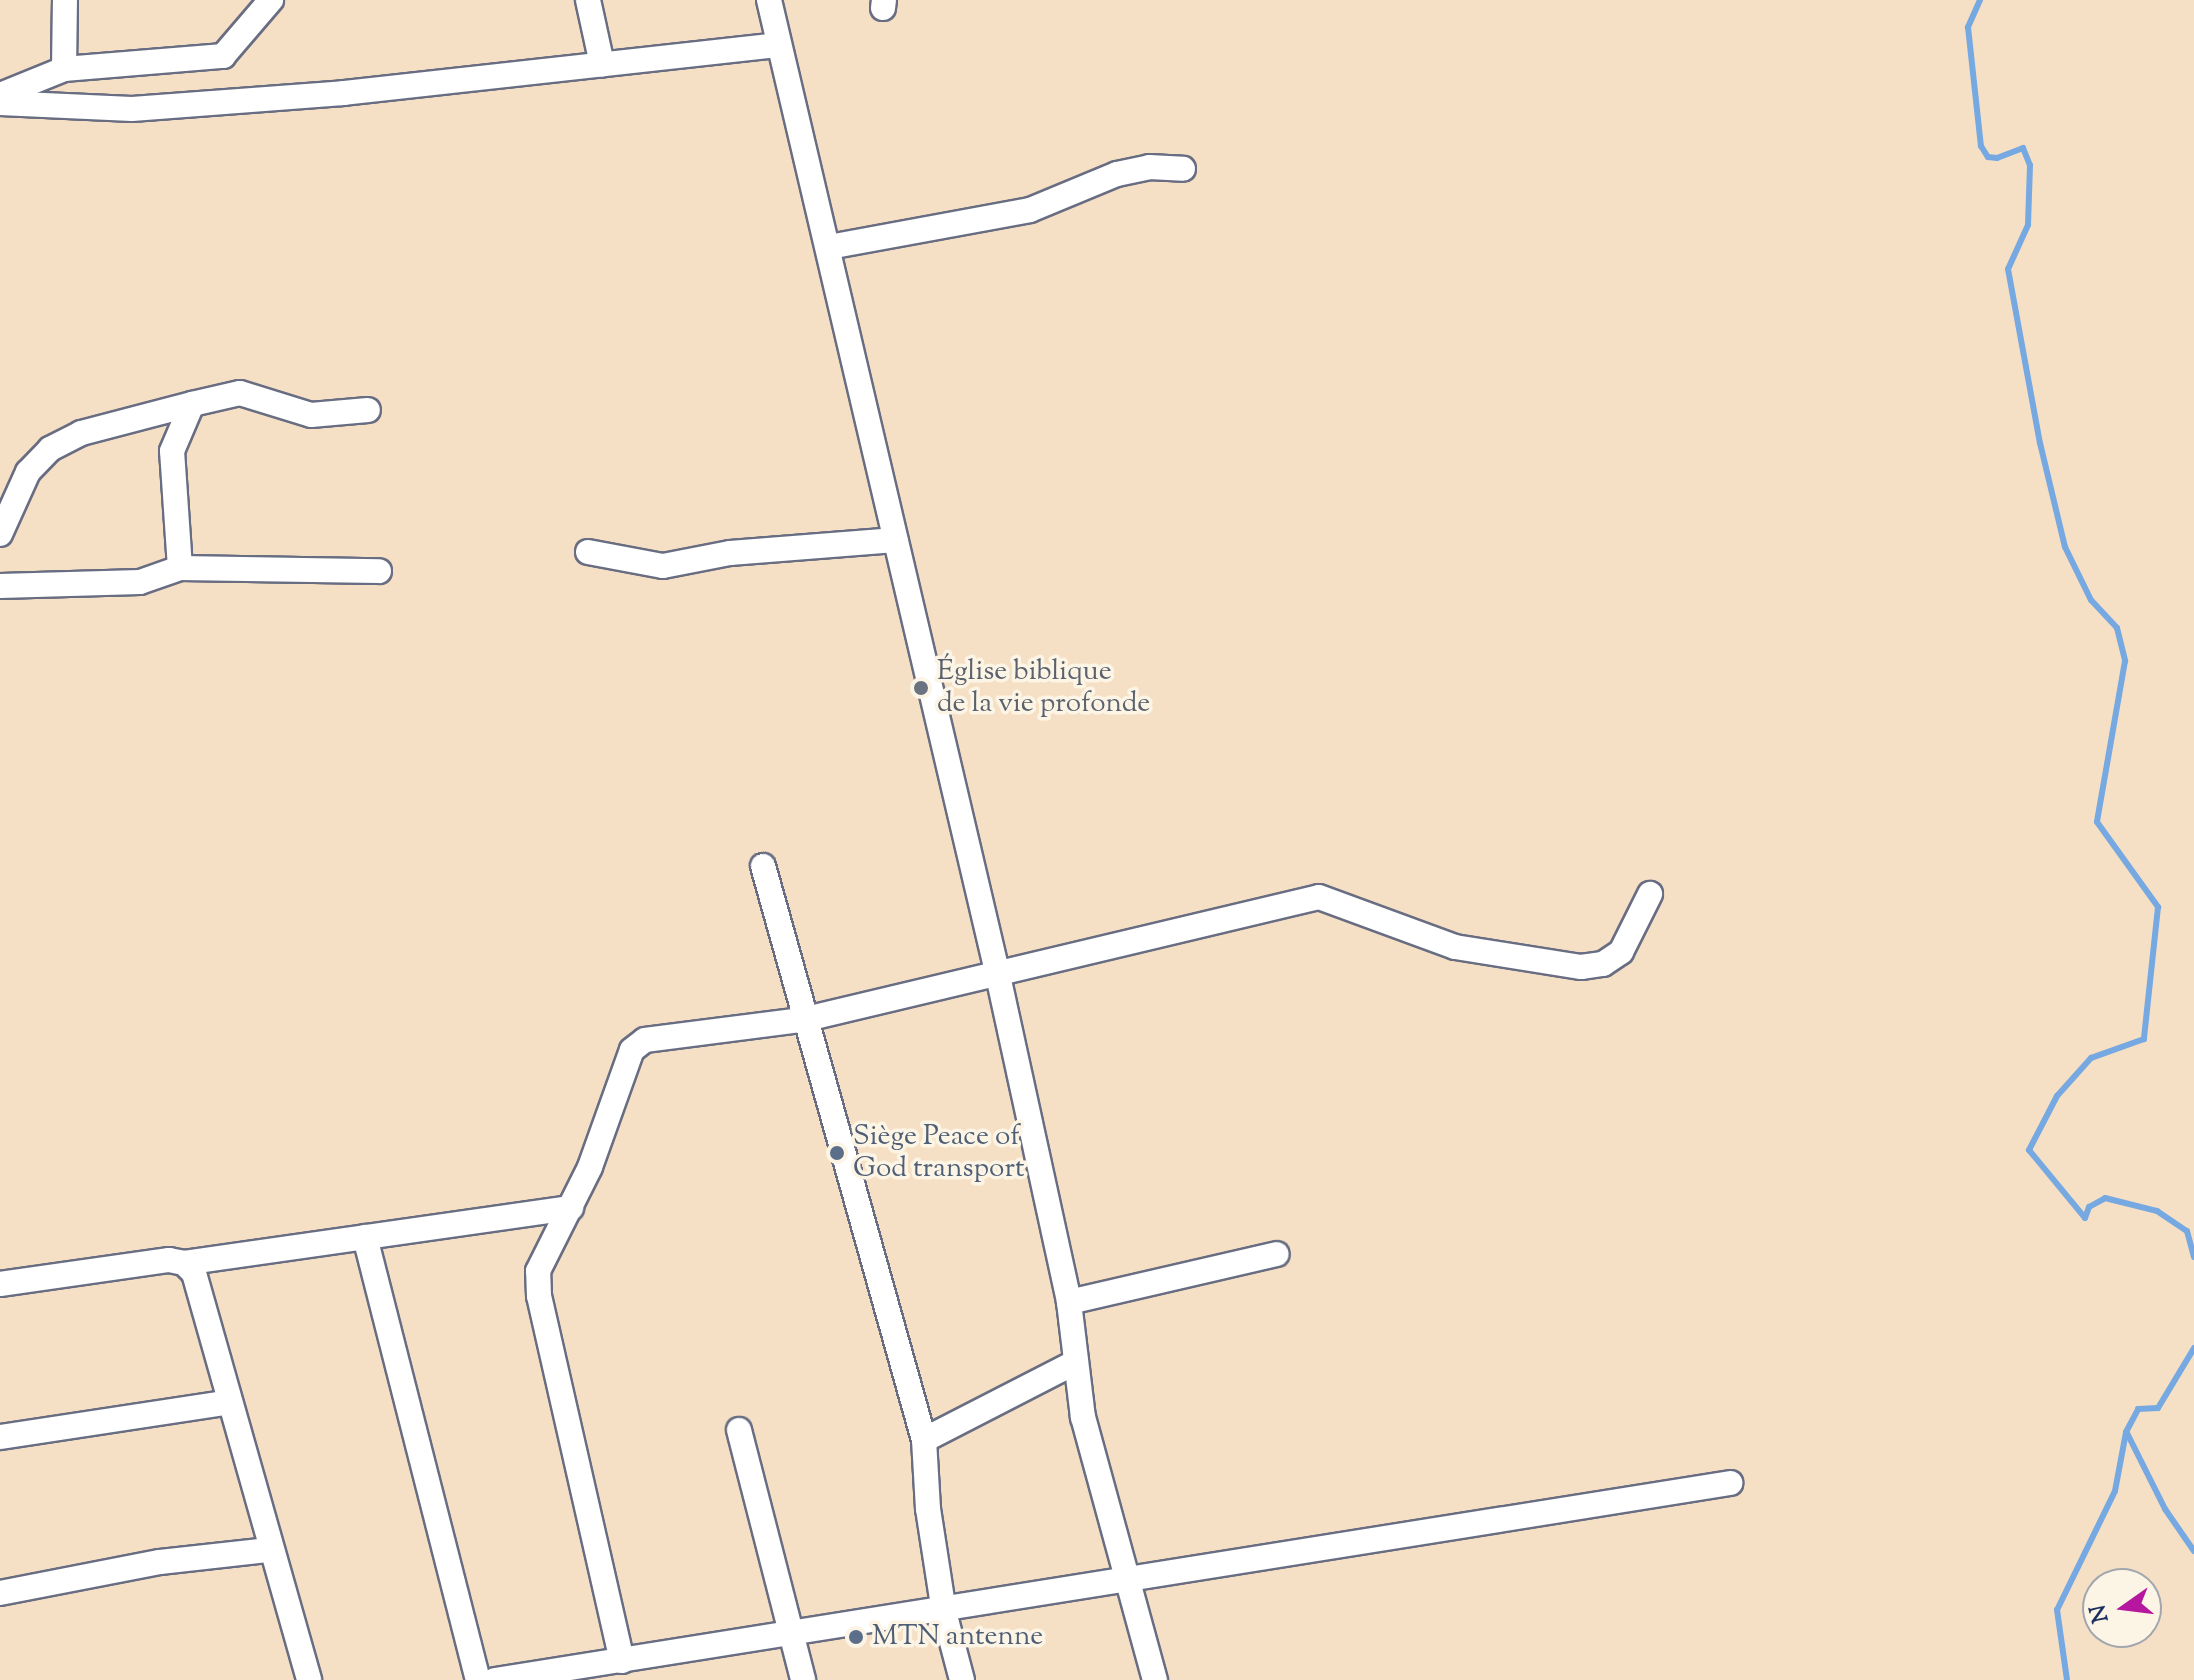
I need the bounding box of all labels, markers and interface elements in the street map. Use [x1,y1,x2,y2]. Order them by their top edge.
place label: Église biblique de la vie profonde [937,655,1150,721]
marker: Église biblique de la vie profonde [912,679,930,697]
place label: Siège Peace of God transport [853,1120,1024,1186]
marker: Siège Peace of God transport [828,1144,846,1162]
north arrow [2082,1568,2162,1648]
text: N [2083,1601,2118,1626]
place label: MTN antenne [872,1620,1043,1654]
marker: MTN antenne [847,1628,865,1646]

